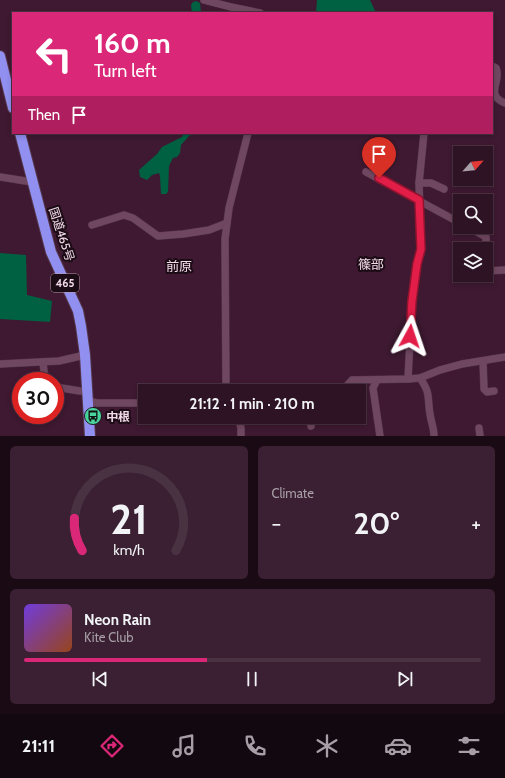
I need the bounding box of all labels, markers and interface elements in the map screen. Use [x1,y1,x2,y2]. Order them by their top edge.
text: 160 m [94,26,170,60]
icon: left [28,28,80,80]
text: Turn left [94,60,157,82]
icon: arrive [68,104,90,126]
text: Then [28,106,60,124]
pin [362,137,396,178]
icon: arrive [368,143,390,165]
north arrow [453,146,493,186]
map controls [453,146,493,282]
button: search [453,194,493,234]
street label: 国道465号 [46,205,78,263]
button: layers [453,242,493,282]
district label: 篠部 [358,256,384,272]
district label: 前原 [166,258,192,274]
road number: 465 [51,274,79,292]
position arrow [389,315,431,357]
speed limit sign: 30 [12,372,64,424]
text: 21:12 · 1 min · 210 m [189,395,315,413]
bus stop icon: 中根 [83,406,103,426]
place label: 中根 [106,409,130,424]
text: Climate [272,485,314,501]
text: 21 [110,493,147,543]
text: 20° [353,505,399,542]
text: − [272,510,281,537]
text: + [471,510,481,537]
text: km/h [113,540,144,558]
text: Neon Rain [84,611,151,629]
text: Kite Club [84,629,133,645]
icon: previous [89,668,111,690]
icon: pause [241,668,263,690]
icon: next [394,668,416,690]
icon: directions [98,732,126,760]
icon: music [170,732,198,760]
icon: phone [241,732,269,760]
icon: climate [313,732,341,760]
icon: car [384,732,412,760]
icon: filters [455,732,483,760]
text: 21:11 [22,735,55,757]

